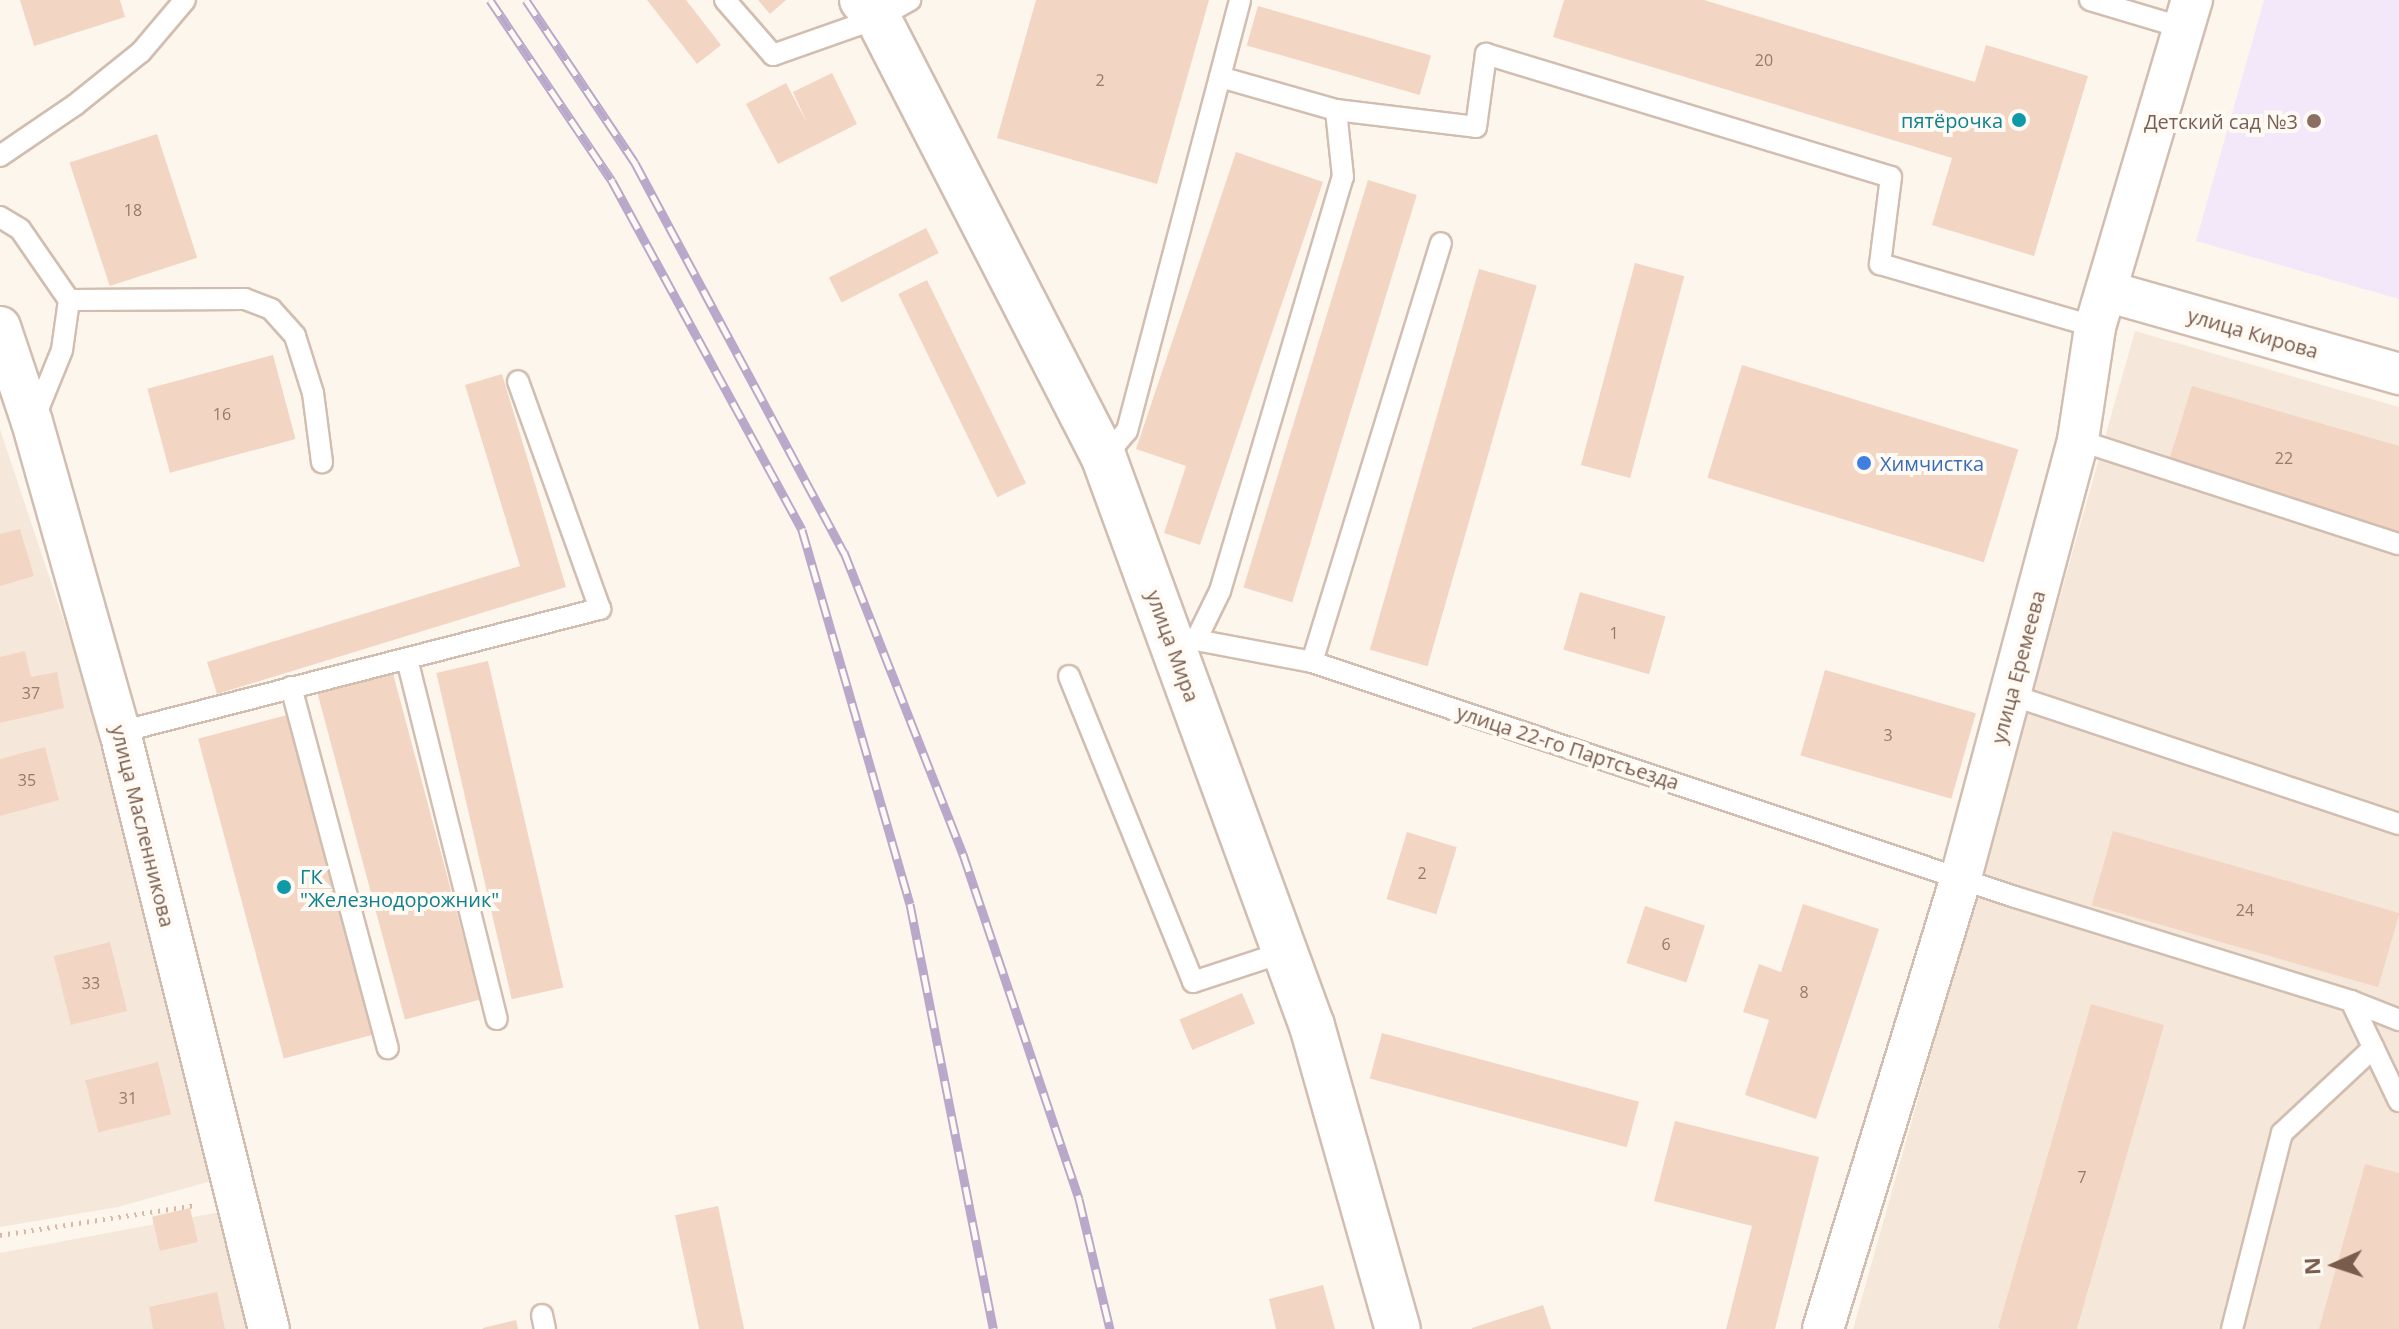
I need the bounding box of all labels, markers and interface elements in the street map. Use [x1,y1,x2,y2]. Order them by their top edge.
house number: 20 [1755,50,1773,70]
house number: 2 [1095,70,1105,90]
place label: пятёрочка [1901,108,2003,132]
place label: Детский сад №3 [2144,109,2298,133]
marker: пятёрочка [2010,111,2028,129]
marker: Детский сад №3 [2305,112,2323,130]
house number: 18 [124,200,142,220]
street label: улица Кирова [2185,303,2321,363]
house number: 16 [213,404,231,424]
house number: 22 [2275,448,2293,468]
place label: Химчистка [1880,451,1984,475]
marker: Химчистка [1855,454,1873,472]
street label: улица Мира [1142,587,1204,705]
street label: улица Еремеева [1986,588,2050,746]
house number: 1 [1609,623,1619,643]
house number: 37 [22,683,40,703]
street label: улица 22-го Партсъезда [1454,700,1682,794]
street label: улица Масленникова [106,722,180,930]
house number: 3 [1883,725,1893,745]
house number: 35 [18,770,36,790]
house number: 2 [1417,863,1427,883]
place label: ГК "Железнодорожник" [300,864,499,911]
marker: ГК "Железнодорожник" [275,878,293,896]
house number: 24 [2236,900,2254,920]
house number: 6 [1661,934,1671,954]
house number: 33 [82,973,100,993]
house number: 8 [1799,982,1809,1002]
house number: 31 [119,1088,137,1108]
house number: 7 [2077,1167,2087,1187]
north arrow [2295,1225,2375,1305]
text: N [2296,1257,2326,1276]

